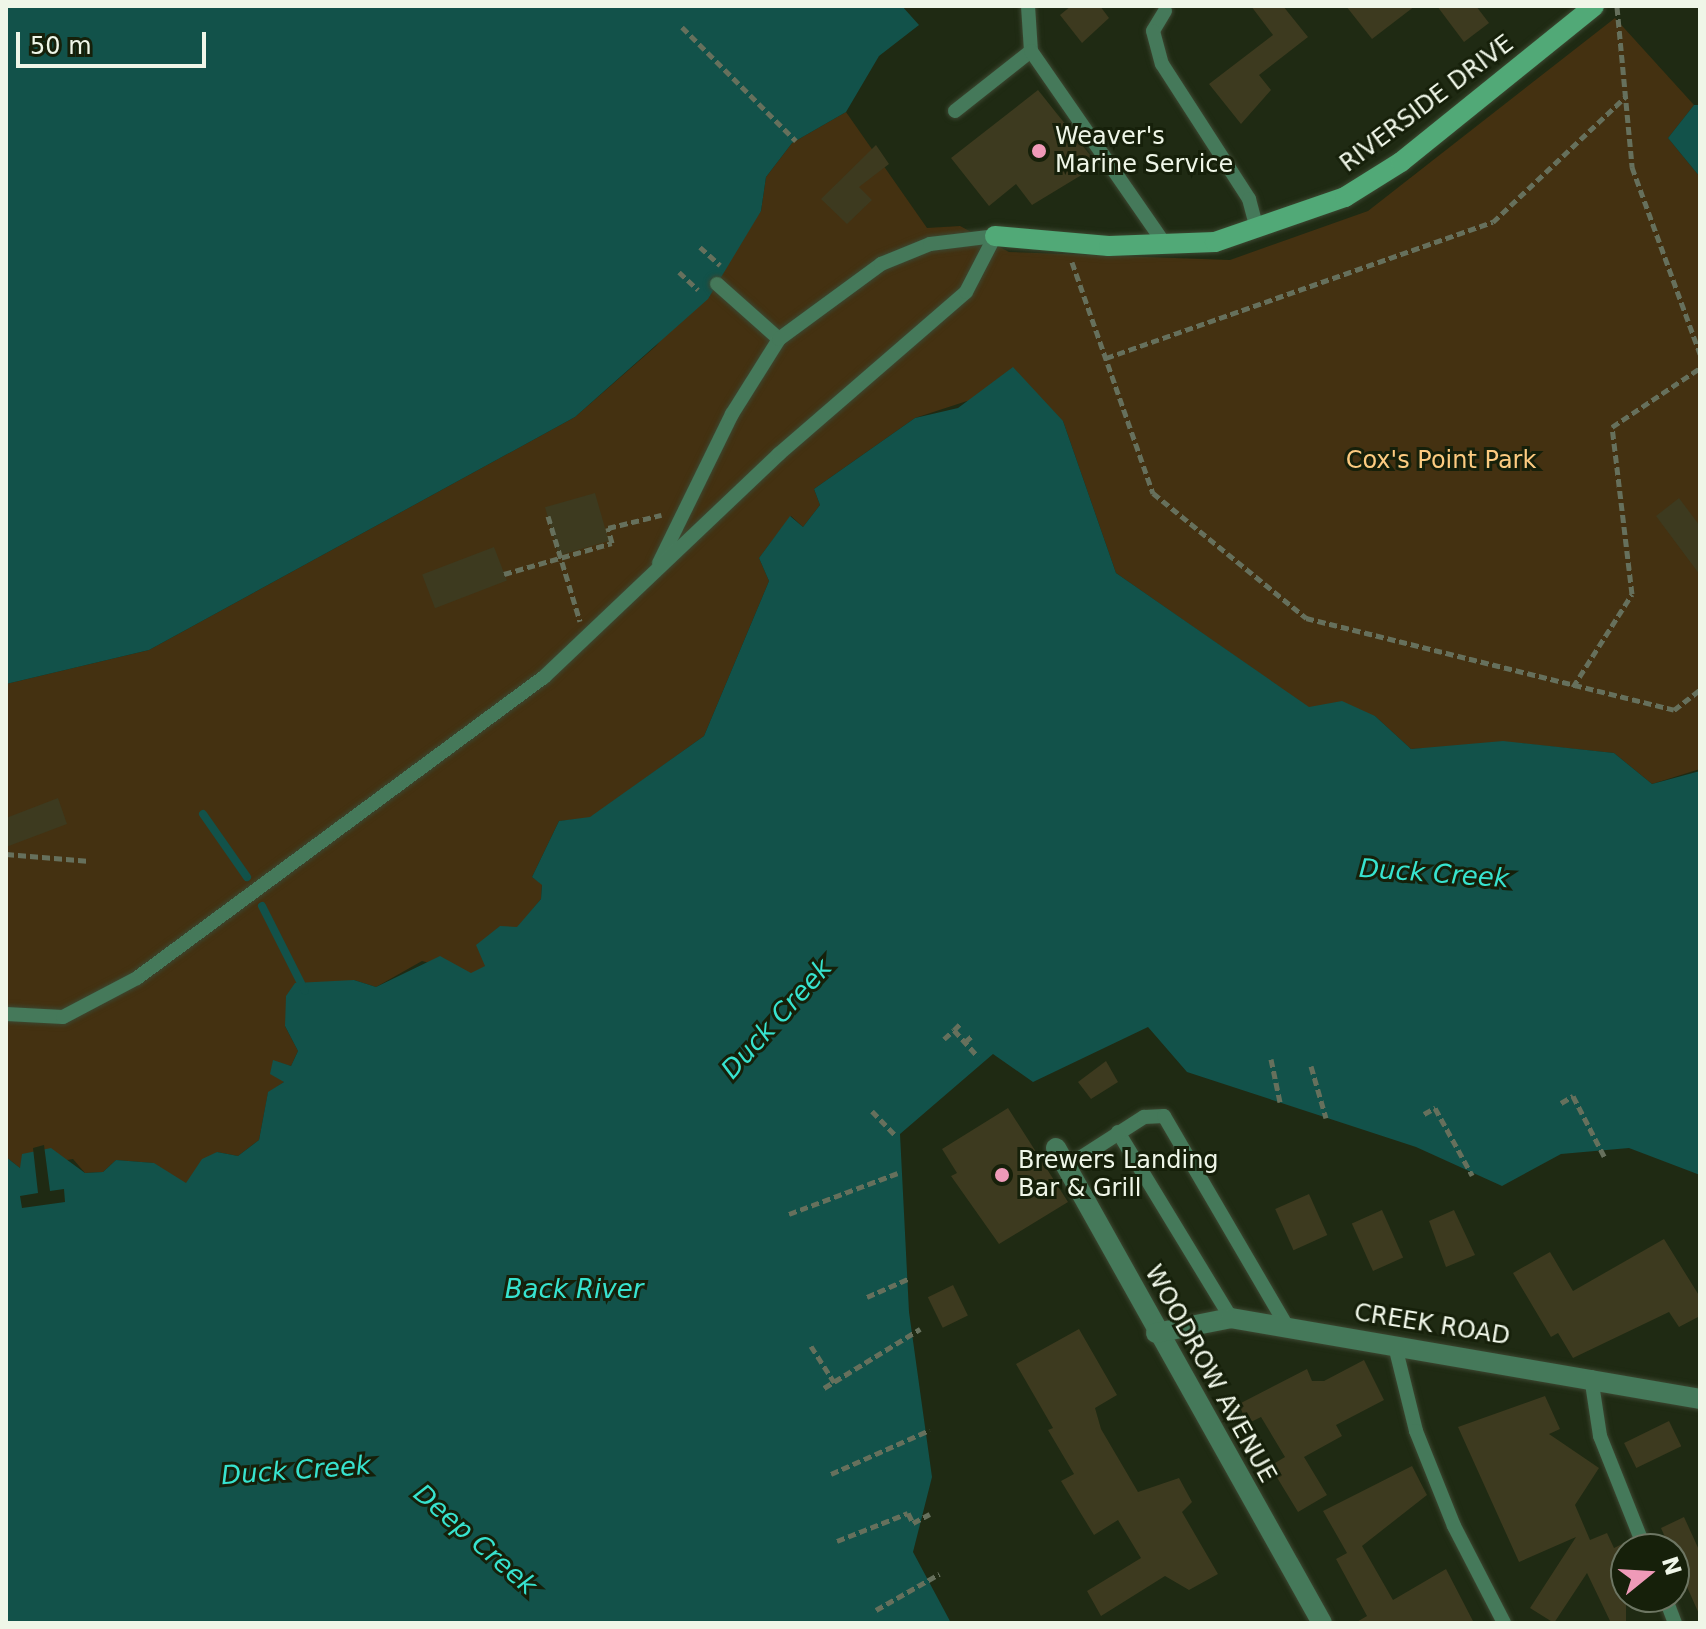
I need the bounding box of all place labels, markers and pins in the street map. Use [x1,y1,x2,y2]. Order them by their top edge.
place label: Weaver's Marine Service [1055,123,1233,179]
marker: Weaver's Marine Service [1030,142,1048,160]
place label: Brewers Landing Bar & Grill [1018,1147,1219,1203]
marker: Brewers Landing Bar & Grill [993,1166,1011,1184]

